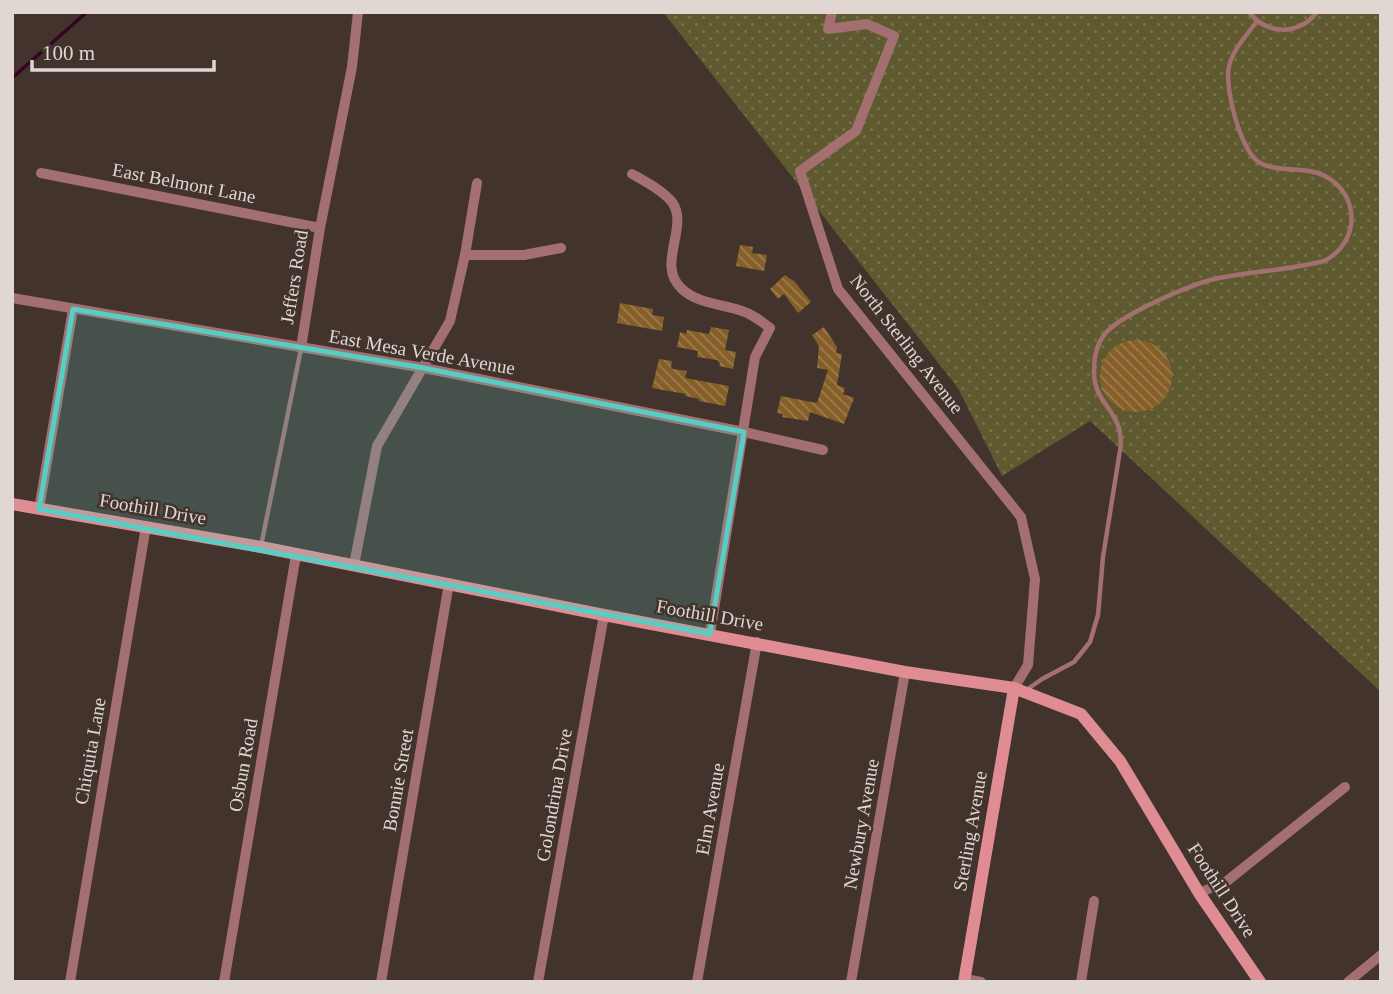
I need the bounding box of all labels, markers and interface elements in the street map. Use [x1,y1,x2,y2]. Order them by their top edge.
scale bar [32,28,214,72]
text: 100 m [42,41,95,65]
street label: East Belmont Lane [111,159,257,207]
street label: Jeffers Road [276,228,312,326]
street label: North Sterling Avenue [846,270,968,418]
street label: East Mesa Verde Avenue [327,325,517,379]
street label: Foothill Drive [98,489,208,529]
street label: Foothill Drive [655,595,765,635]
street label: Chiquita Lane [70,696,110,806]
street label: Osbun Road [224,716,262,813]
street label: Bonnie Street [379,726,417,833]
street label: Golondrina Drive [532,727,576,863]
street label: Newbury Avenue [839,757,883,891]
street label: Elm Avenue [692,761,728,857]
street label: Sterling Avenue [949,769,991,893]
street label: Foothill Drive [1184,839,1260,941]

